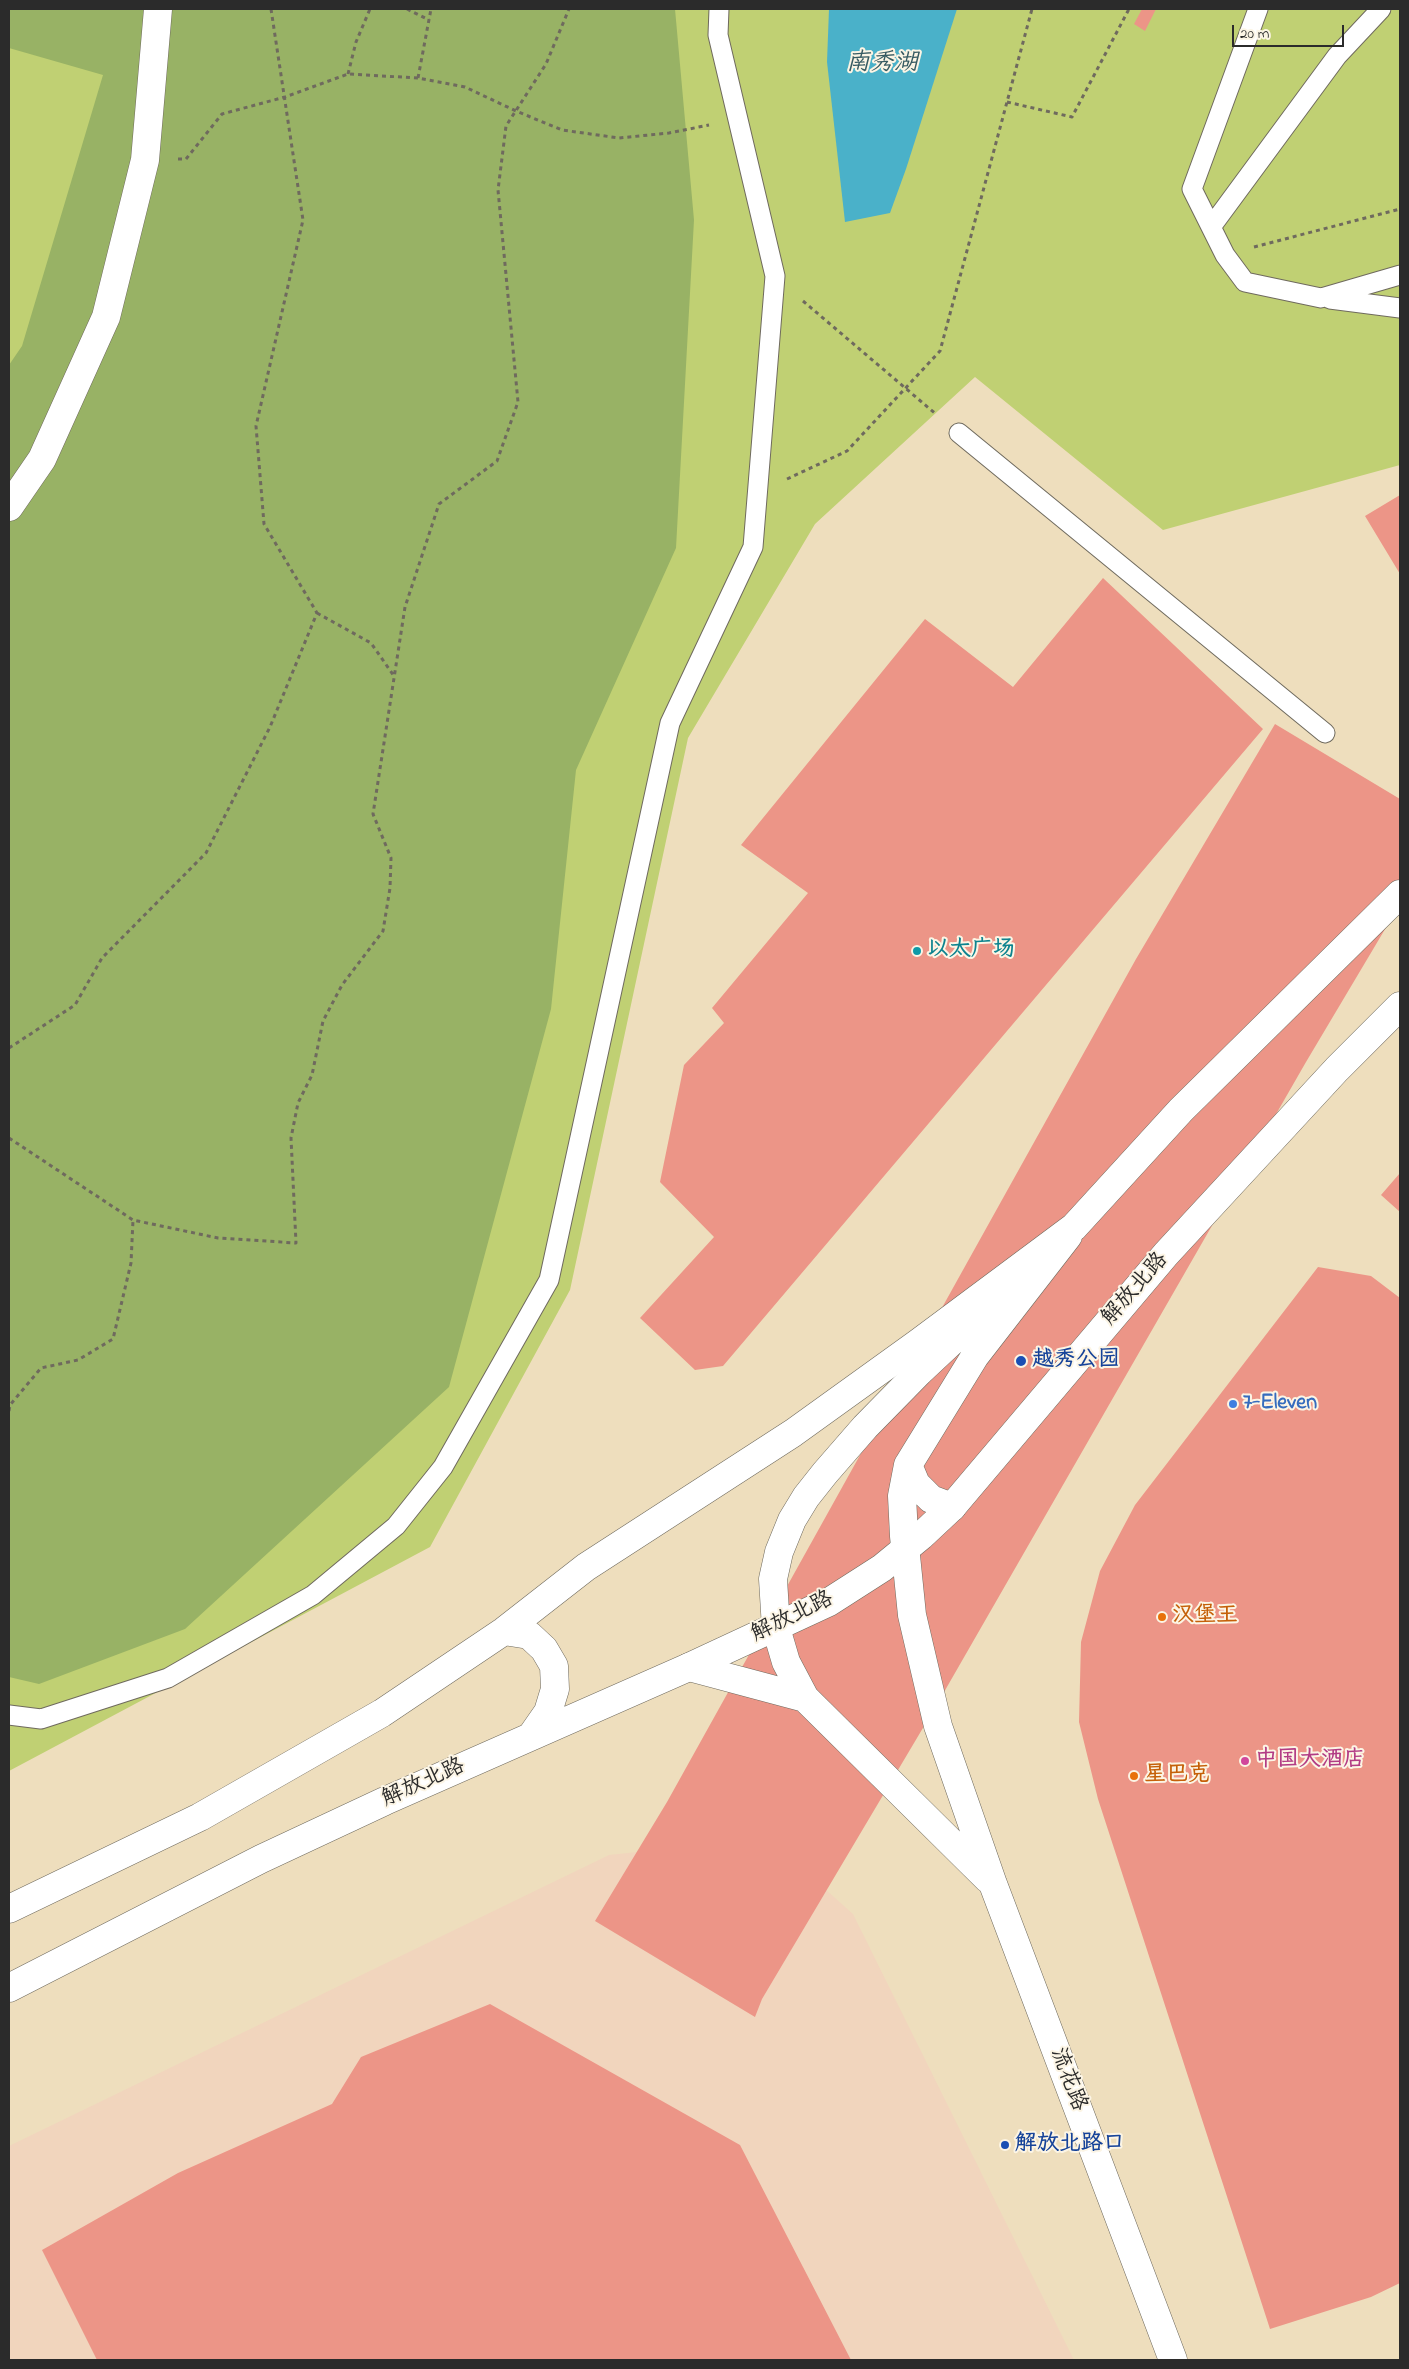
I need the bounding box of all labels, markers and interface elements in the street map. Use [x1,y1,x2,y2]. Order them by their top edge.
scale bar [1234,15,1346,47]
text: 20 m [1240,23,1269,45]
water label: 南秀湖 [846,51,918,79]
place label: 以太广场 [927,938,1015,964]
marker: 以太广场 [911,945,923,957]
street label: 解放北路 [1097,1248,1175,1332]
place label: 越秀公园 [1032,1348,1120,1374]
marker: 越秀公园 [1014,1354,1028,1368]
place label: 7-Eleven [1243,1391,1317,1417]
marker: 7-Eleven [1227,1398,1239,1410]
street label: 解放北路 [748,1587,838,1649]
place label: 汉堡王 [1172,1604,1238,1630]
marker: 汉堡王 [1156,1611,1168,1623]
place label: 中国大酒店 [1255,1748,1365,1774]
street label: 解放北路 [378,1754,470,1814]
marker: 中国大酒店 [1239,1755,1251,1767]
place label: 星巴克 [1144,1763,1210,1789]
marker: 星巴克 [1128,1770,1140,1782]
street label: 流花路 [1043,2044,1091,2116]
place label: 解放北路口 [1015,2132,1125,2158]
marker: 解放北路口 [999,2139,1011,2151]

